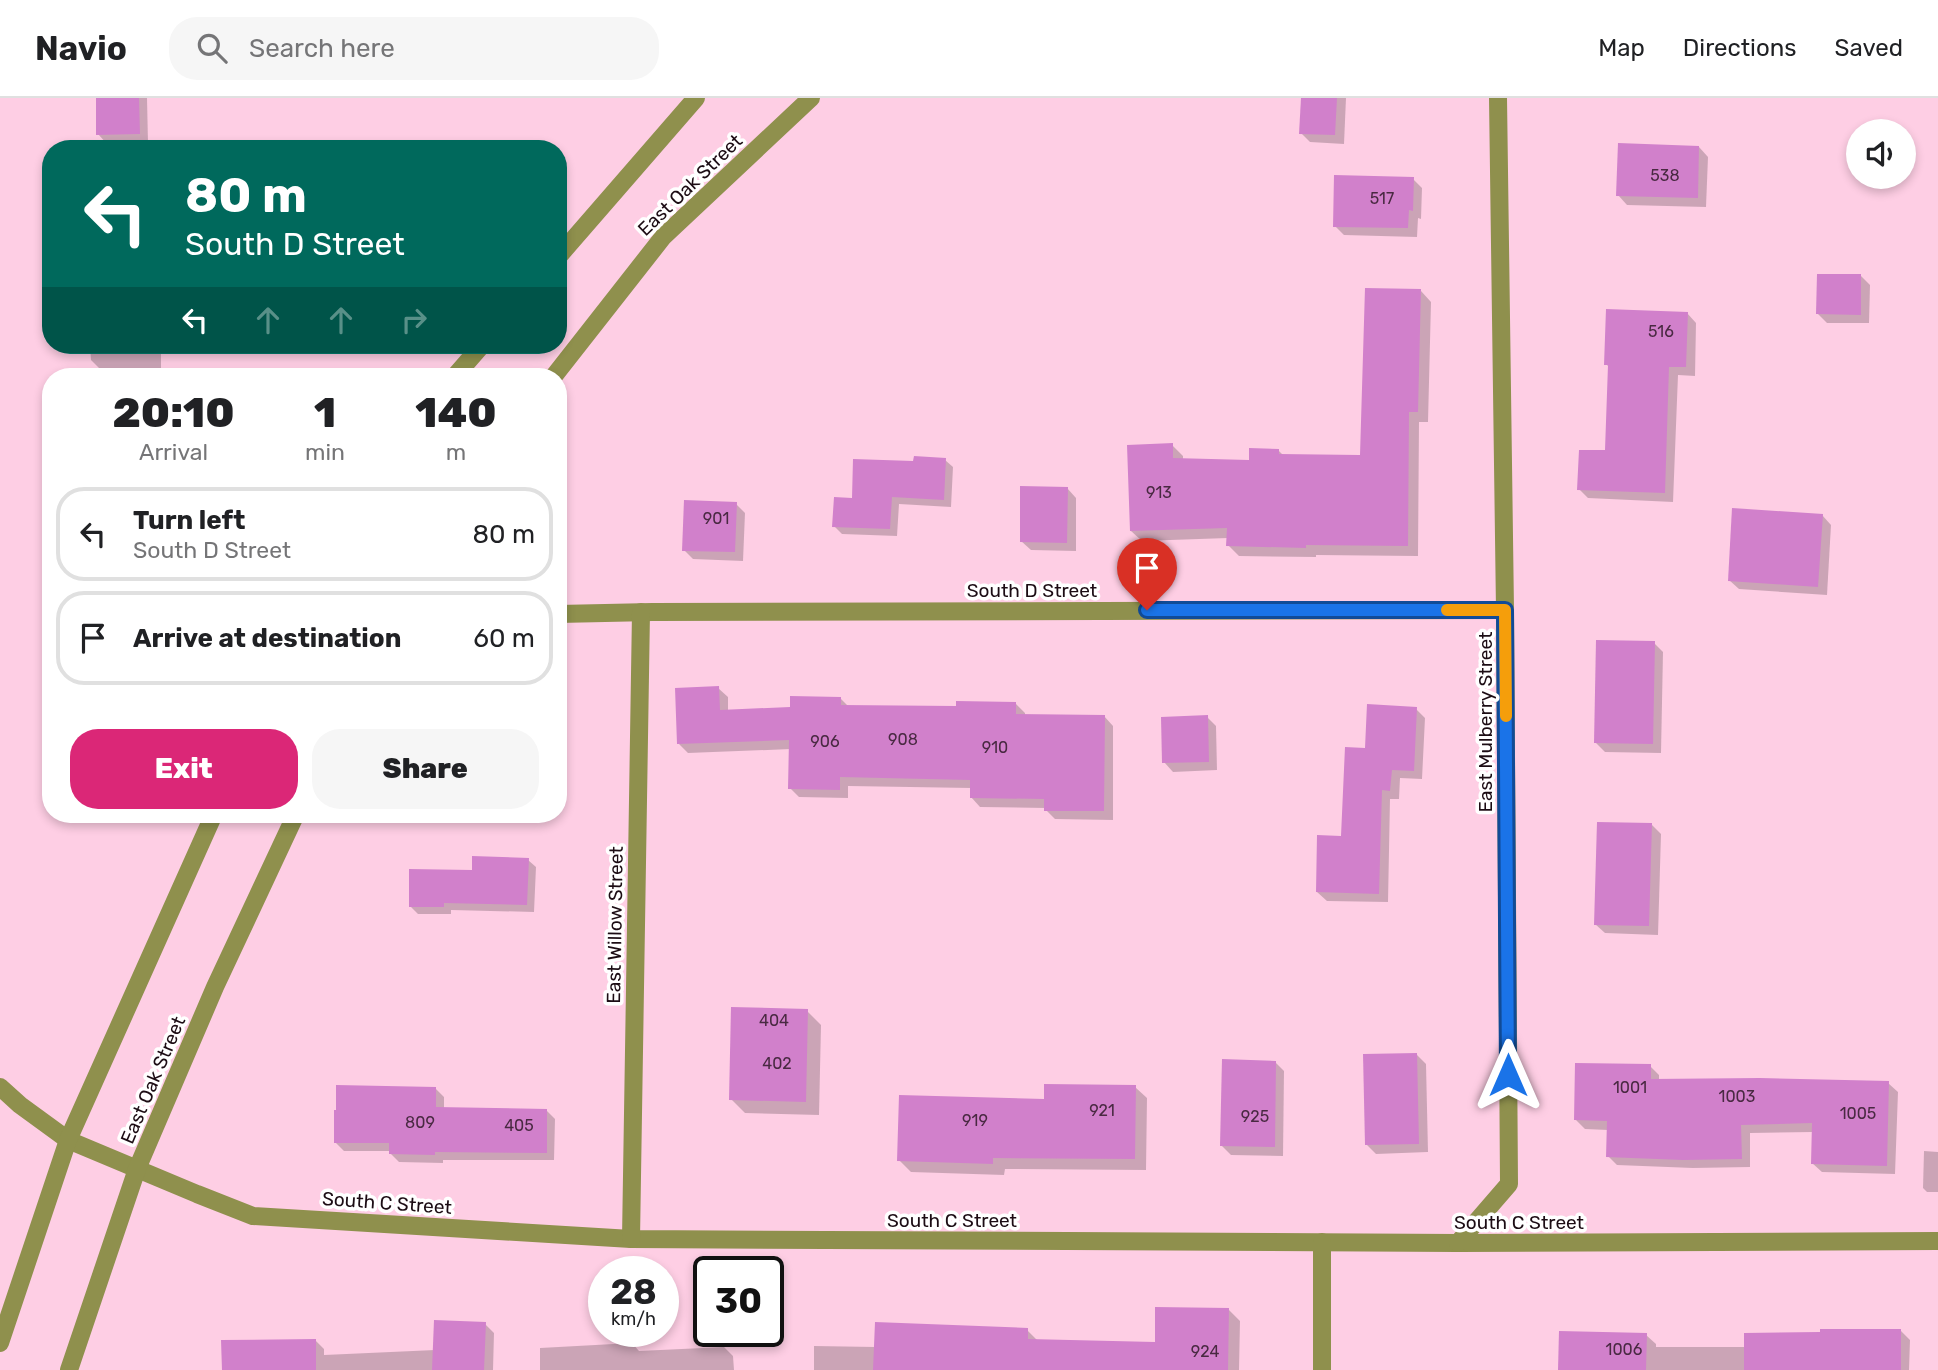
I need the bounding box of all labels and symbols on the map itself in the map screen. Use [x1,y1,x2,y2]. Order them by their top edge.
street label: East Oak Street [633,129,747,241]
house number: 538 [1650,166,1680,185]
house number: 517 [1370,189,1394,208]
house number: 516 [1648,322,1674,341]
house number: 913 [1146,483,1172,502]
house number: 901 [703,509,729,528]
pin [1117,538,1177,610]
street label: South D Street [967,579,1098,602]
street label: East Mulberry Street [1474,631,1497,812]
house number: 908 [888,730,918,749]
house number: 906 [810,732,840,751]
house number: 910 [982,738,1008,757]
street label: East Willow Street [602,845,628,1004]
house number: 404 [759,1011,789,1030]
street label: East Oak Street [116,1012,190,1147]
position arrow [1471,1038,1545,1112]
house number: 402 [762,1054,792,1073]
house number: 1001 [1613,1078,1647,1097]
house number: 1003 [1719,1087,1755,1106]
house number: 921 [1089,1101,1115,1120]
house number: 1005 [1840,1104,1876,1123]
house number: 925 [1241,1107,1269,1126]
house number: 919 [962,1111,988,1130]
house number: 809 [405,1113,435,1132]
house number: 405 [504,1116,534,1135]
street label: South C Street [321,1187,453,1219]
street label: South C Street [887,1209,1018,1232]
street label: South C Street [1454,1211,1585,1234]
speed limit sign: 30 [693,1256,784,1347]
house number: 1006 [1606,1340,1643,1359]
house number: 924 [1191,1342,1219,1361]

